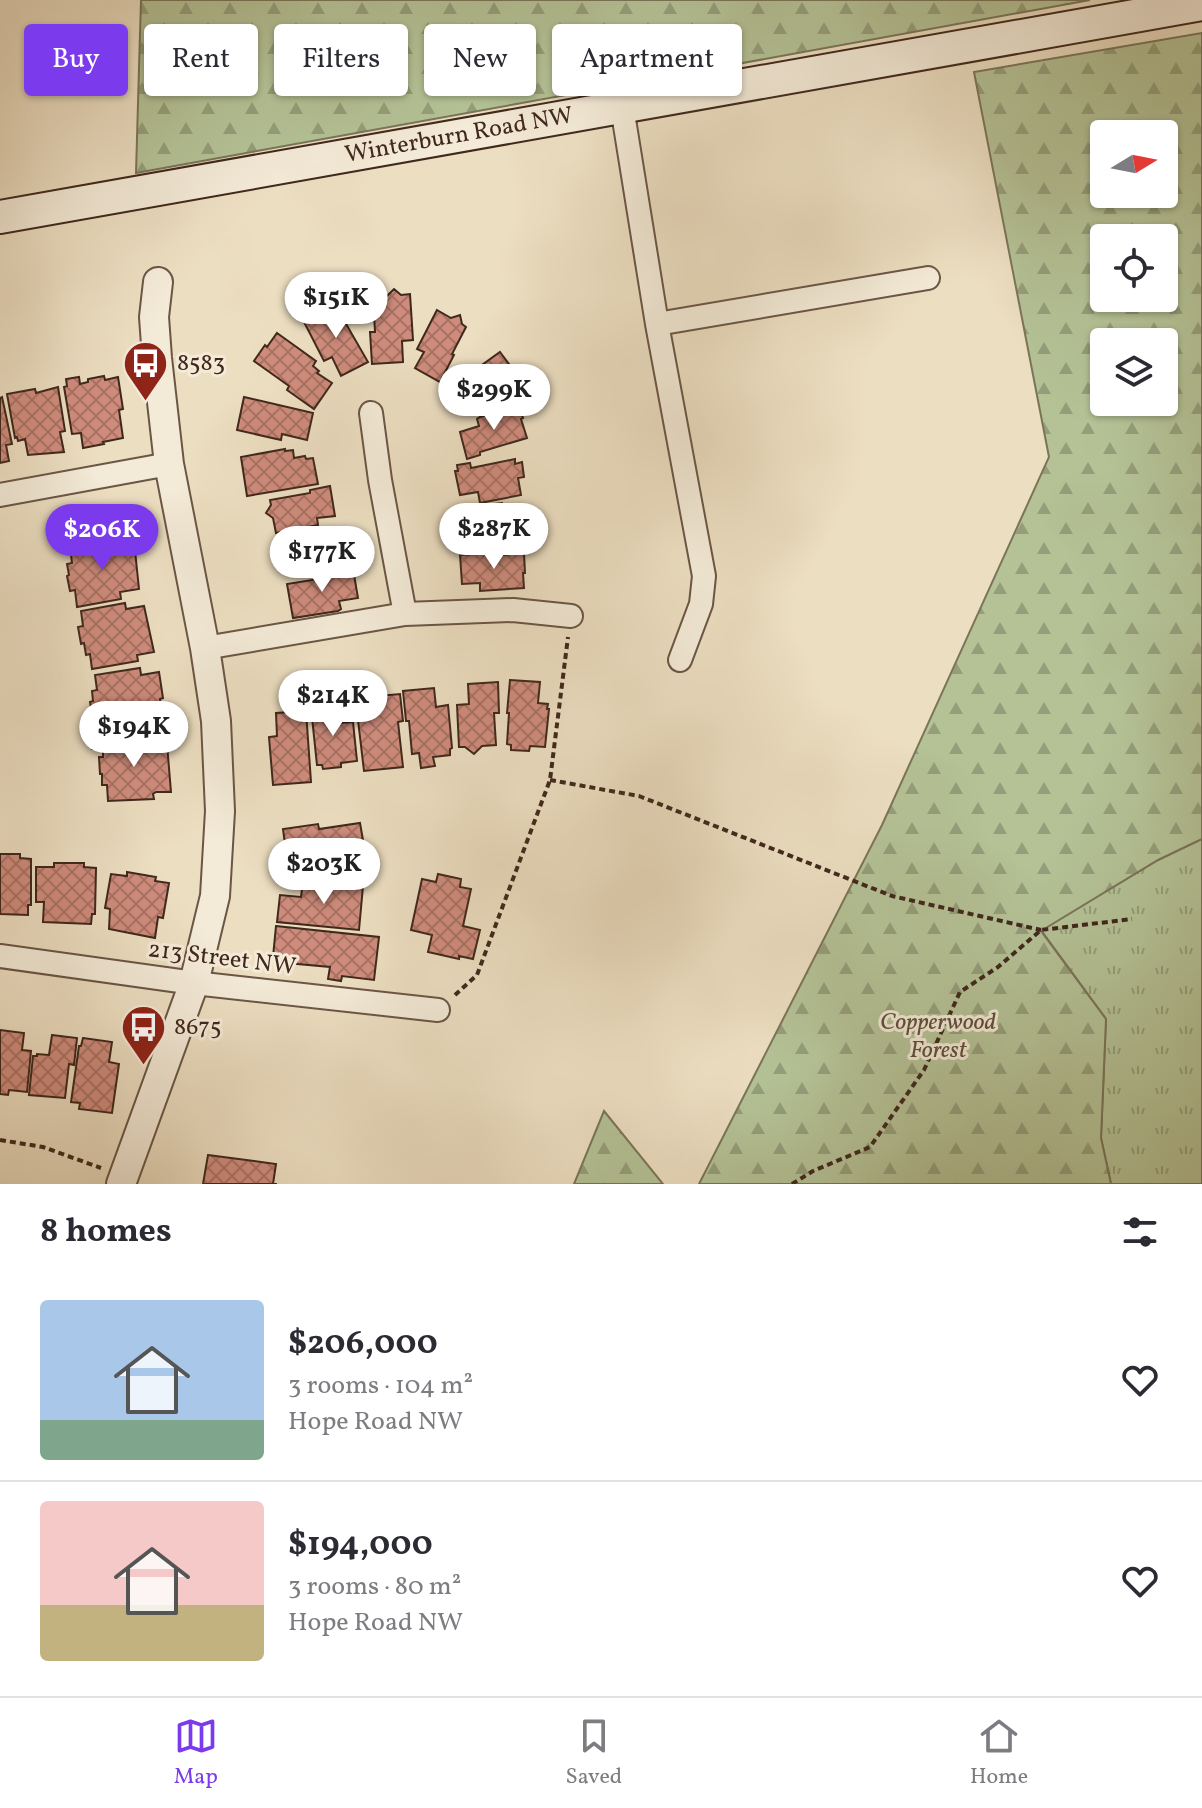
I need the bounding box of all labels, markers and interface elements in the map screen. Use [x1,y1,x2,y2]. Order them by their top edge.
chip: Buy [24,24,128,96]
chip: Rent [144,24,258,96]
chip: Filters [274,24,408,96]
chip: New [424,24,536,96]
chip: Apartment [552,24,742,96]
street label: Winterburn Road NW [342,99,576,173]
north arrow [1090,120,1178,208]
map controls [1090,120,1178,416]
button: locate [1090,224,1178,312]
pin: $151K [280,272,392,340]
text: $151K [303,280,369,316]
button: layers [1090,328,1178,416]
bus stop icon: 8583 [122,340,170,403]
place label: 8583 [177,347,225,381]
pin: $299K [438,364,550,432]
text: $299K [456,372,532,408]
pin: $287K [438,503,550,571]
pin: $206K [46,504,158,572]
text: $287K [457,511,531,547]
text: $206K [63,512,141,548]
pin: $177K [266,526,378,594]
text: $177K [288,534,356,570]
pin: $214K [277,670,389,738]
text: $214K [296,678,370,714]
pin: $194K [78,701,190,769]
text: $194K [97,709,171,745]
pin: $203K [268,838,380,906]
text: $203K [286,846,362,882]
street label: 213 Street NW [146,933,298,985]
bus stop icon: 8675 [119,1004,167,1067]
park label: Copperwood Forest [880,1006,997,1068]
place label: 8675 [174,1011,222,1045]
text: 8 homes [40,1209,172,1256]
icon: filters [1118,1210,1162,1254]
text: $206,000 [288,1321,438,1368]
icon: home [104,1332,200,1428]
icon: heart [1118,1358,1162,1402]
text: 3 rooms · 104 m² [288,1368,473,1404]
text: Hope Road NW [288,1404,463,1440]
text: $194,000 [288,1522,433,1569]
icon: home [104,1533,200,1629]
icon: heart [1118,1559,1162,1603]
text: 3 rooms · 80 m² [288,1569,461,1605]
text: Hope Road NW [288,1605,463,1641]
tab: Map [174,1714,218,1793]
tab: Saved [566,1714,622,1793]
tab: Home [970,1714,1028,1793]

